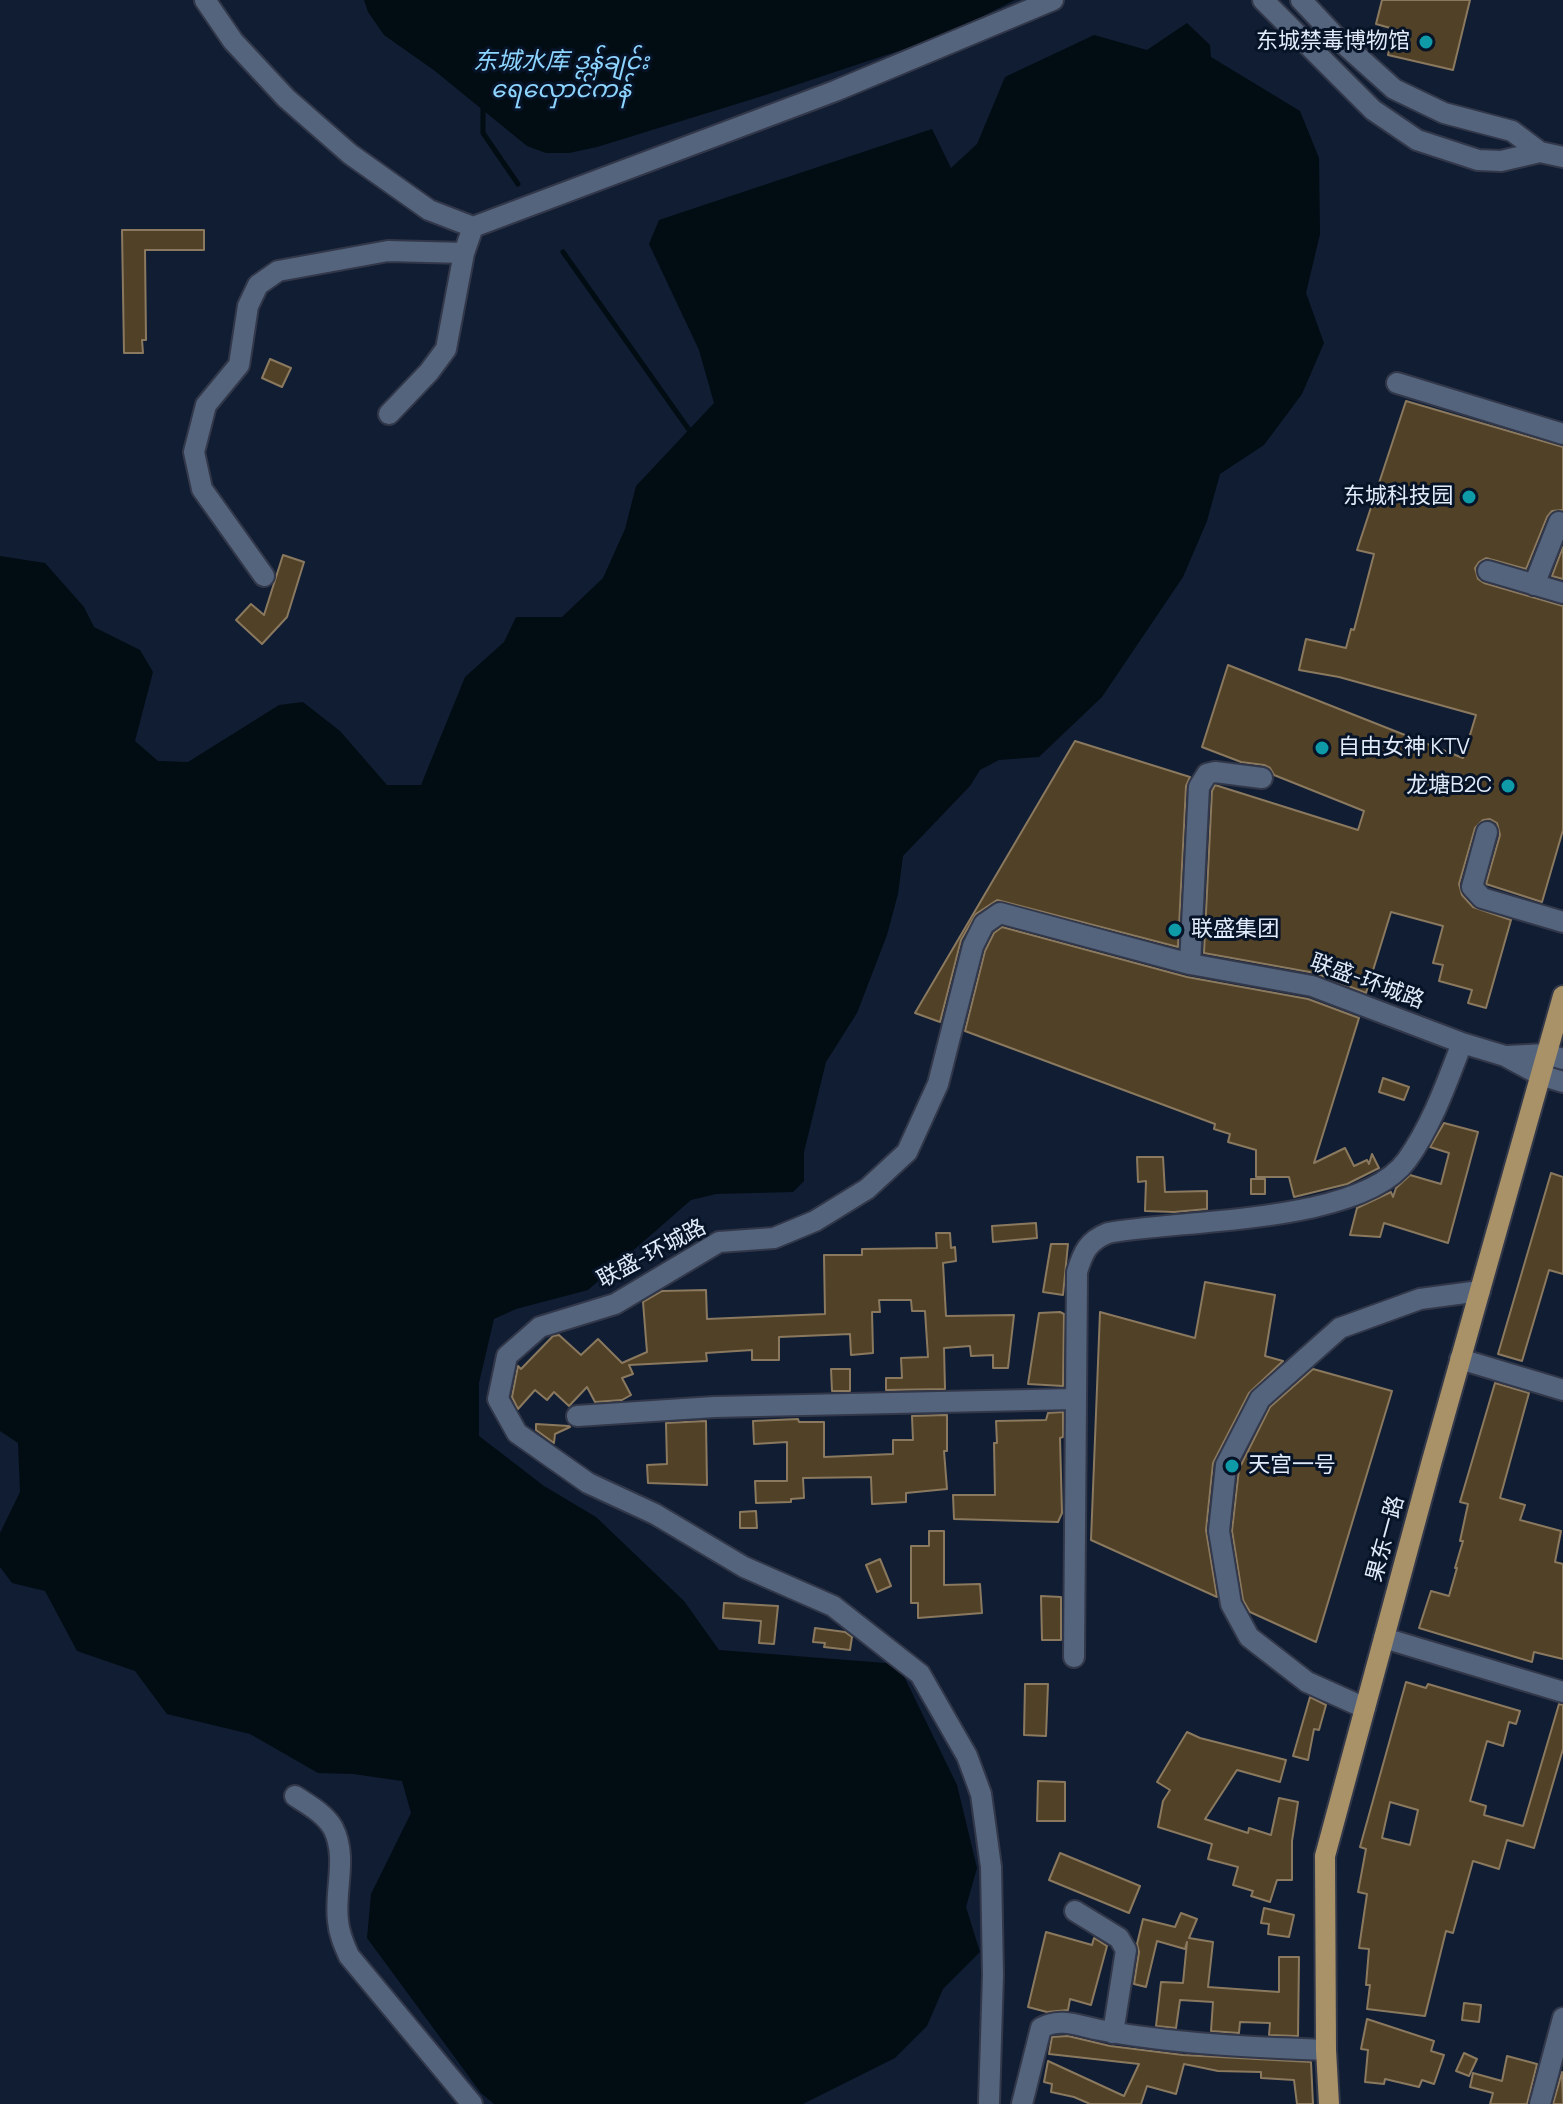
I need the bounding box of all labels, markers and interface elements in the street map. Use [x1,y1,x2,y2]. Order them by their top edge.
place label: 东城禁毒博物馆 [1256,29,1410,55]
marker: 东城禁毒博物馆 [1417,33,1435,51]
water label: 东城水库 ဒွန်ချင်း ရေလှောင်ကန် [473,48,649,104]
place label: 东城科技园 [1343,484,1453,510]
marker: 东城科技园 [1460,488,1478,506]
place label: 自由女神 KTV [1338,735,1470,761]
marker: 自由女神 KTV [1313,739,1331,757]
place label: 龙塘B2C [1406,773,1492,799]
marker: 龙塘B2C [1499,777,1517,795]
place label: 联盛集团 [1191,917,1279,943]
marker: 联盛集团 [1166,921,1184,939]
street label: 联盛-环城路 [1306,949,1428,1015]
street label: 联盛-环城路 [593,1214,711,1294]
place label: 天宫一号 [1248,1453,1336,1479]
marker: 天宫一号 [1223,1457,1241,1475]
street label: 果东一路 [1362,1493,1410,1585]

